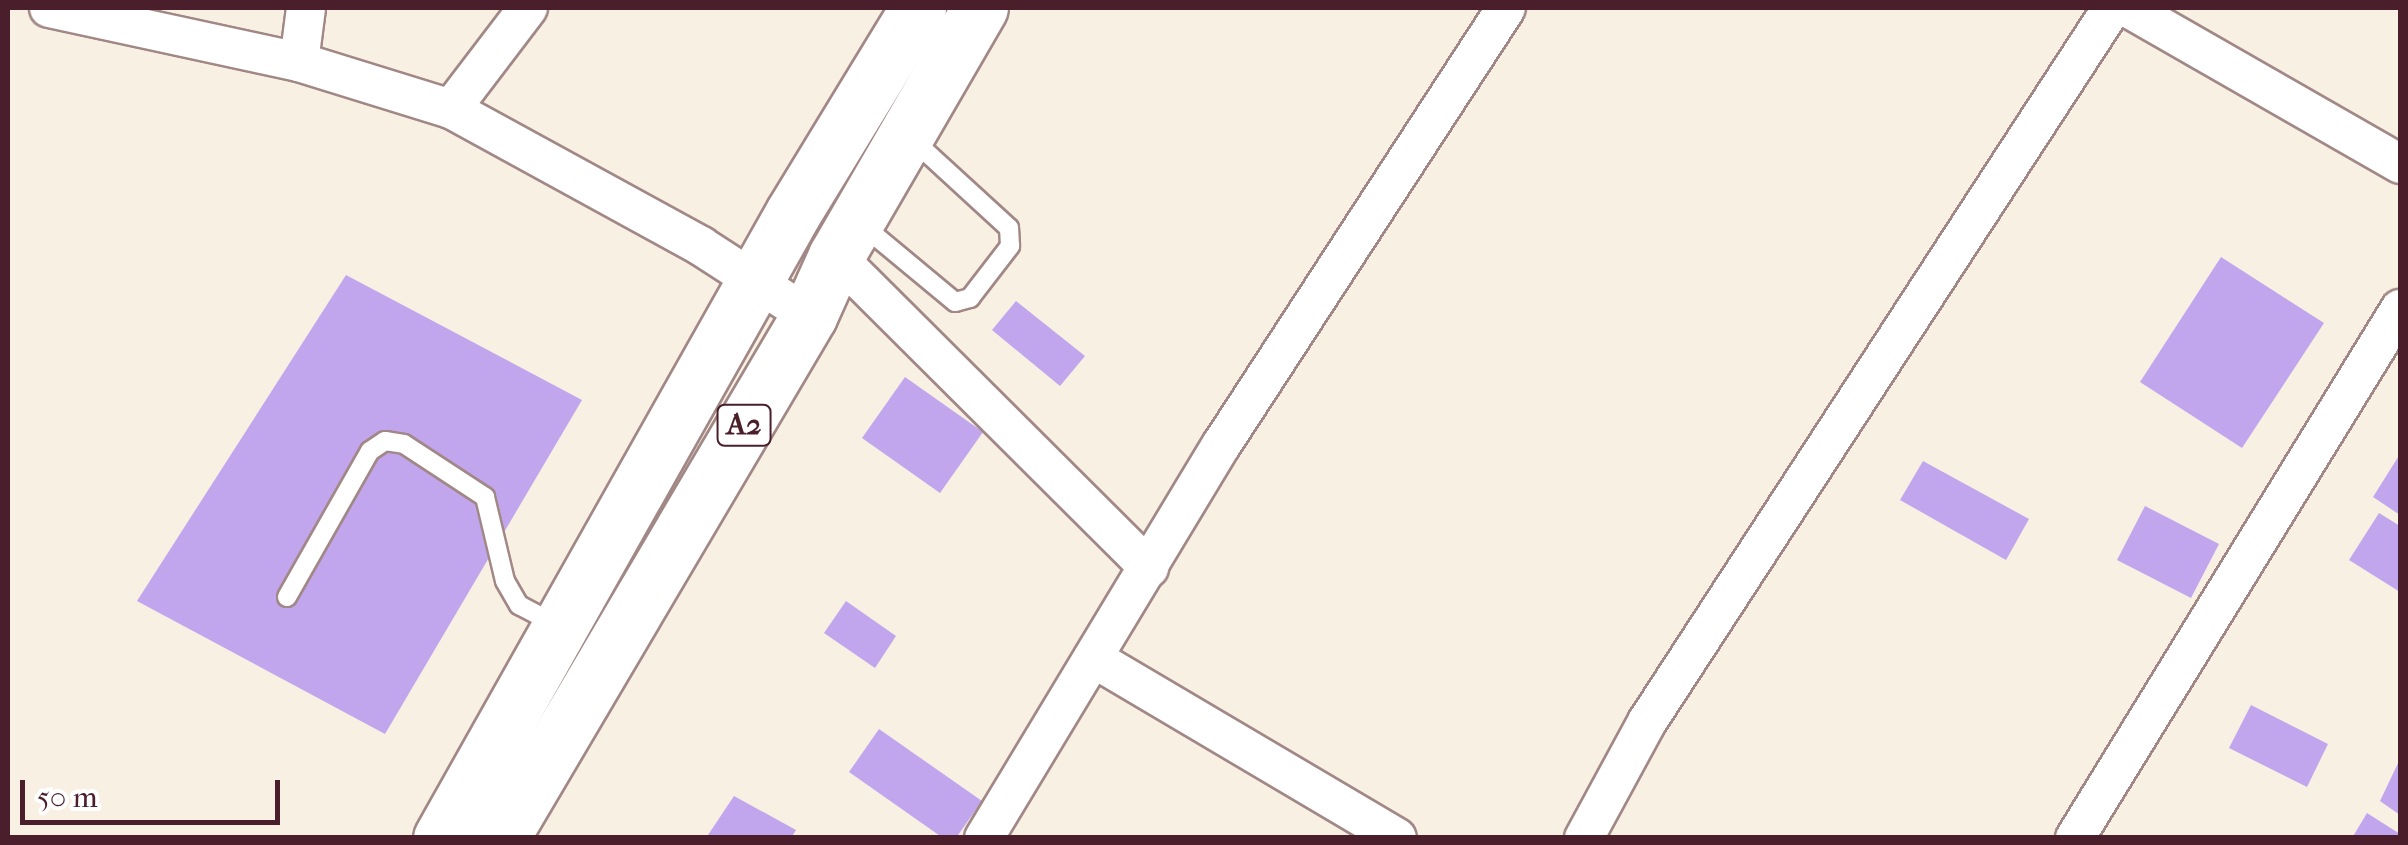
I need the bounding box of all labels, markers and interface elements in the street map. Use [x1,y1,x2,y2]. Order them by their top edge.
road number: A2 [716,400,772,450]
scale bar [25,760,285,822]
text: 50 m [37,780,98,815]

